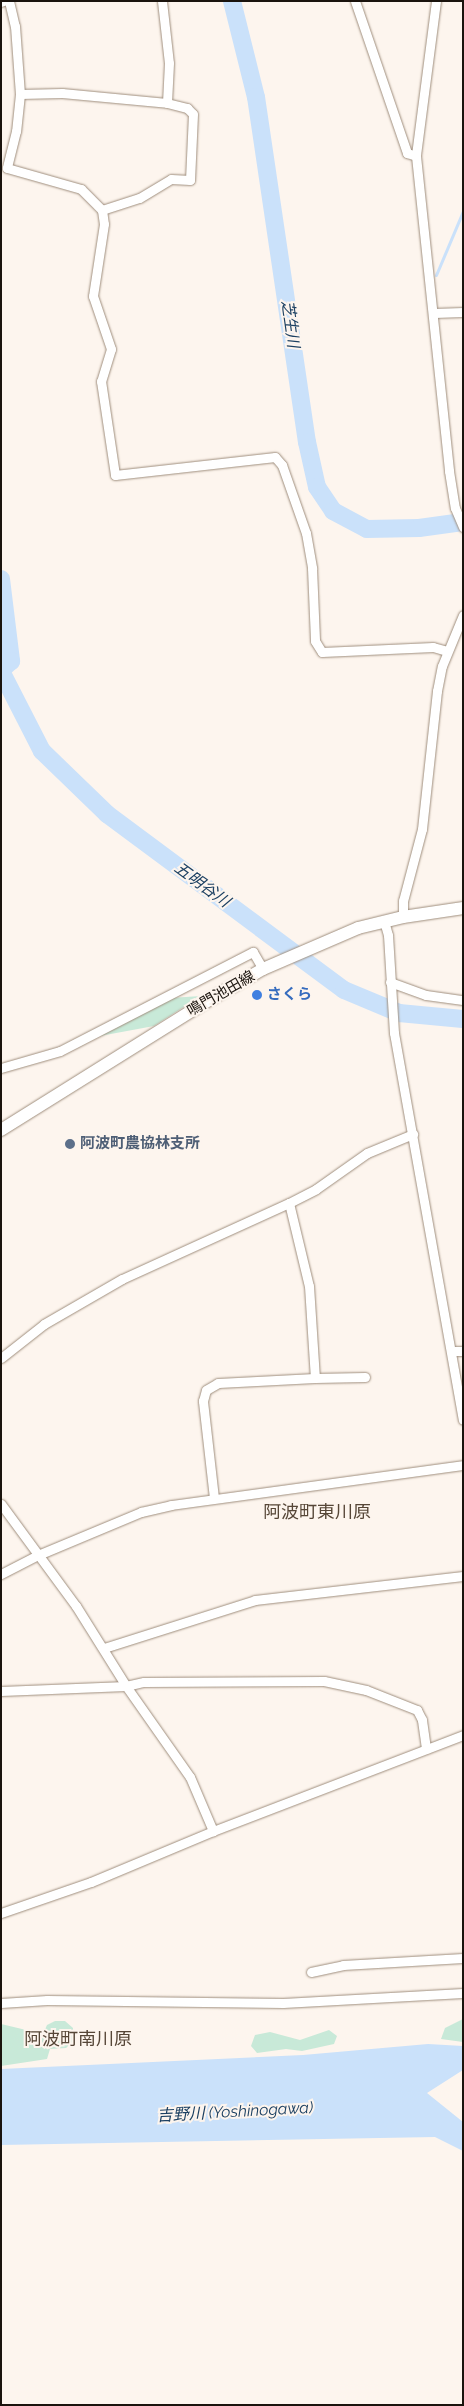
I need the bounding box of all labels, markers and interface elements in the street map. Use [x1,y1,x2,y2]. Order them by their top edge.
water label: 芝生川 [277,299,303,349]
water label: 五明谷川 [170,858,234,912]
street label: 鳴門池田線 [184,967,258,1021]
place label: さくら [267,986,312,1004]
marker: さくら [251,989,263,1001]
place label: 阿波町農協林支所 [80,1135,200,1153]
marker: 阿波町農協林支所 [64,1138,76,1150]
district label: 阿波町東川原 [263,1501,371,1523]
district label: 阿波町南川原 [24,2028,132,2050]
water label: 吉野川 (Yoshinogawa) [156,2098,314,2126]

